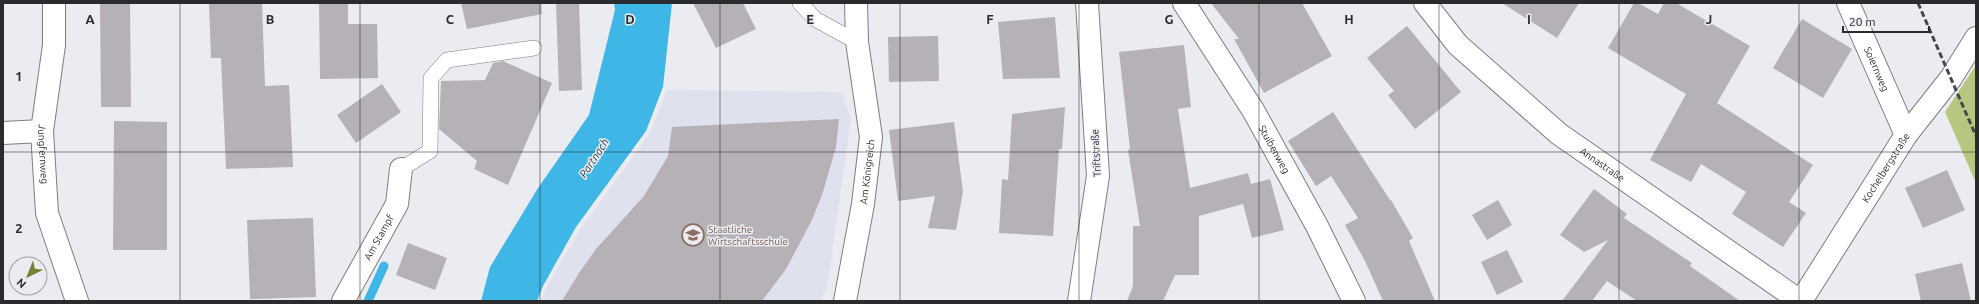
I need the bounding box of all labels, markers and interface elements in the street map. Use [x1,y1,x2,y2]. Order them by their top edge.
scale bar [1843,8,1929,34]
text: A [85,12,95,26]
text: B [266,12,275,26]
text: C [446,12,455,26]
text: D [625,12,635,26]
text: E [806,12,814,26]
text: F [986,12,994,26]
text: G [1165,12,1174,26]
text: H [1344,12,1354,26]
text: I [1527,12,1531,26]
text: J [1706,12,1712,26]
text: 20 m [1849,15,1876,28]
street label: Soiernweg [1862,45,1892,93]
text: 1 [15,69,23,83]
street label: Jungfernweg [36,123,51,184]
street label: Stuibenweg [1257,123,1292,175]
street label: Triftstraße [1089,129,1103,177]
street label: Kochelbergstraße [1859,131,1912,204]
water label: Partnach [577,136,611,180]
street label: Am Königreich [858,139,876,205]
street label: Annastraße [1578,145,1627,183]
street label: Am Stampf [362,213,396,262]
text: 2 [15,221,23,235]
school or university icon: Staatliche Wirtschaftsschule [680,222,706,248]
place label: Staatliche Wirtschaftsschule [708,224,788,247]
north arrow [8,256,48,296]
text: N [14,276,28,291]

